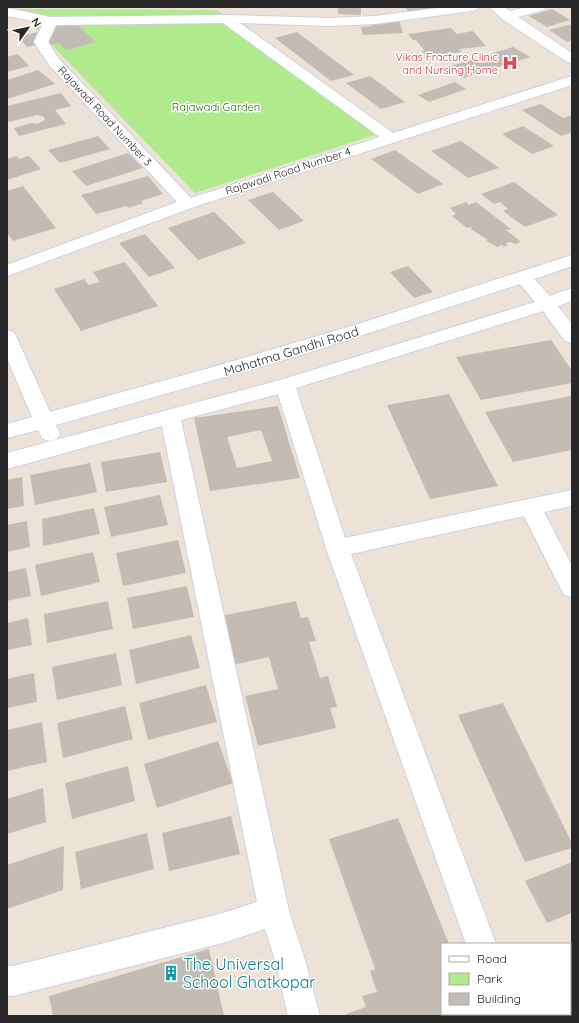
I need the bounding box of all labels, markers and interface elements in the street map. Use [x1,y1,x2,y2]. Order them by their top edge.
north arrow [8,8,48,48]
text: N [28,15,44,30]
place label: Vikas Fracture Clinic and Nursing Home [395,50,498,77]
hospital icon: Vikas Fracture Clinic and Nursing Home [501,54,519,72]
street label: Rajawadi Road Number 3 [55,63,155,169]
park label: Rajawadi Garden [172,100,260,114]
street label: Rajawadi Road Number 4 [223,144,353,198]
street label: Mahatma Gandhi Road [222,323,360,379]
legend [441,943,571,1015]
text: Road [477,951,507,966]
place label: The Universal School Ghatkopar [183,954,316,992]
building icon: The Universal School Ghatkopar [162,964,180,982]
text: Park [477,971,502,986]
text: Building [477,991,521,1006]

